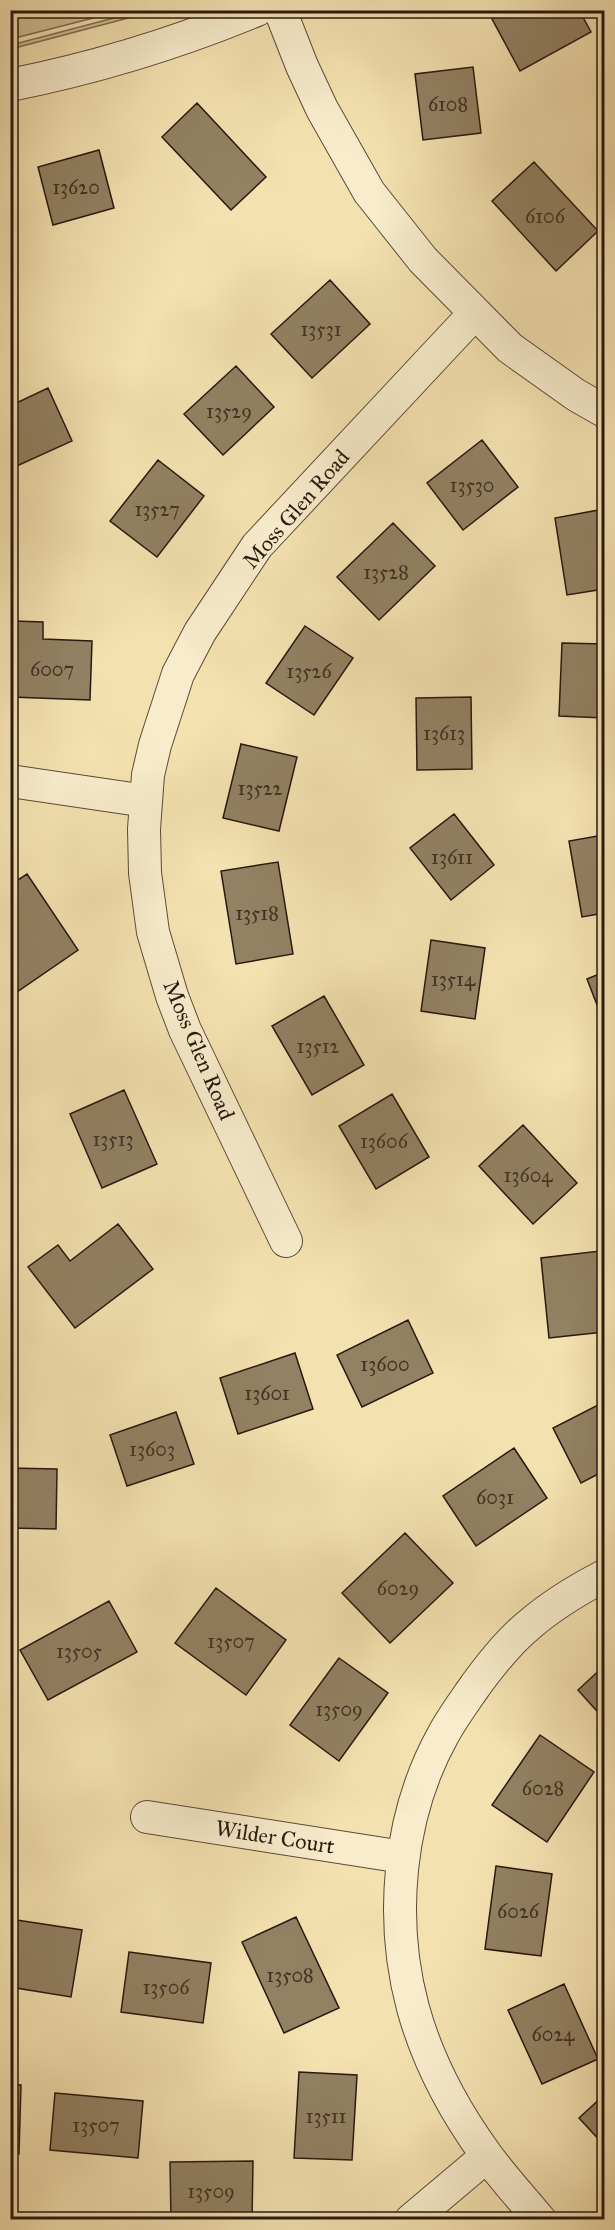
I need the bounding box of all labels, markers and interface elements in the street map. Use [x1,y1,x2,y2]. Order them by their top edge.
house number: 6108 [428,92,468,116]
house number: 13620 [52,175,100,199]
house number: 6106 [525,204,566,228]
house number: 13531 [300,317,342,341]
house number: 13529 [206,399,252,423]
street label: Moss Glen Road [237,444,355,574]
house number: 13530 [450,473,494,497]
house number: 13527 [134,497,180,521]
house number: 13528 [363,560,409,584]
house number: 6007 [30,657,74,681]
house number: 13526 [286,659,332,683]
house number: 13613 [423,721,465,745]
house number: 13522 [238,776,283,800]
house number: 13611 [431,845,473,869]
house number: 13518 [235,901,279,925]
house number: 13514 [431,967,476,991]
street label: Moss Glen Road [157,976,241,1124]
house number: 13512 [297,1034,340,1058]
house number: 13513 [92,1127,134,1151]
house number: 13606 [360,1129,409,1153]
house number: 13604 [504,1163,553,1187]
house number: 13600 [360,1352,410,1376]
house number: 13601 [244,1381,290,1405]
house number: 13603 [129,1437,175,1461]
house number: 6031 [476,1485,514,1509]
house number: 6029 [377,1576,419,1600]
house number: 13507 [207,1629,255,1653]
house number: 13505 [56,1639,102,1663]
house number: 13509 [315,1697,363,1721]
house number: 6028 [522,1776,564,1800]
street label: Wilder Court [214,1814,337,1860]
house number: 6026 [497,1899,540,1923]
house number: 13508 [266,1963,314,1987]
house number: 13506 [142,1975,190,1999]
house number: 6024 [532,2022,575,2046]
house number: 13511 [306,2104,347,2128]
house number: 13507 [72,2113,120,2137]
house number: 13509 [187,2179,235,2203]

